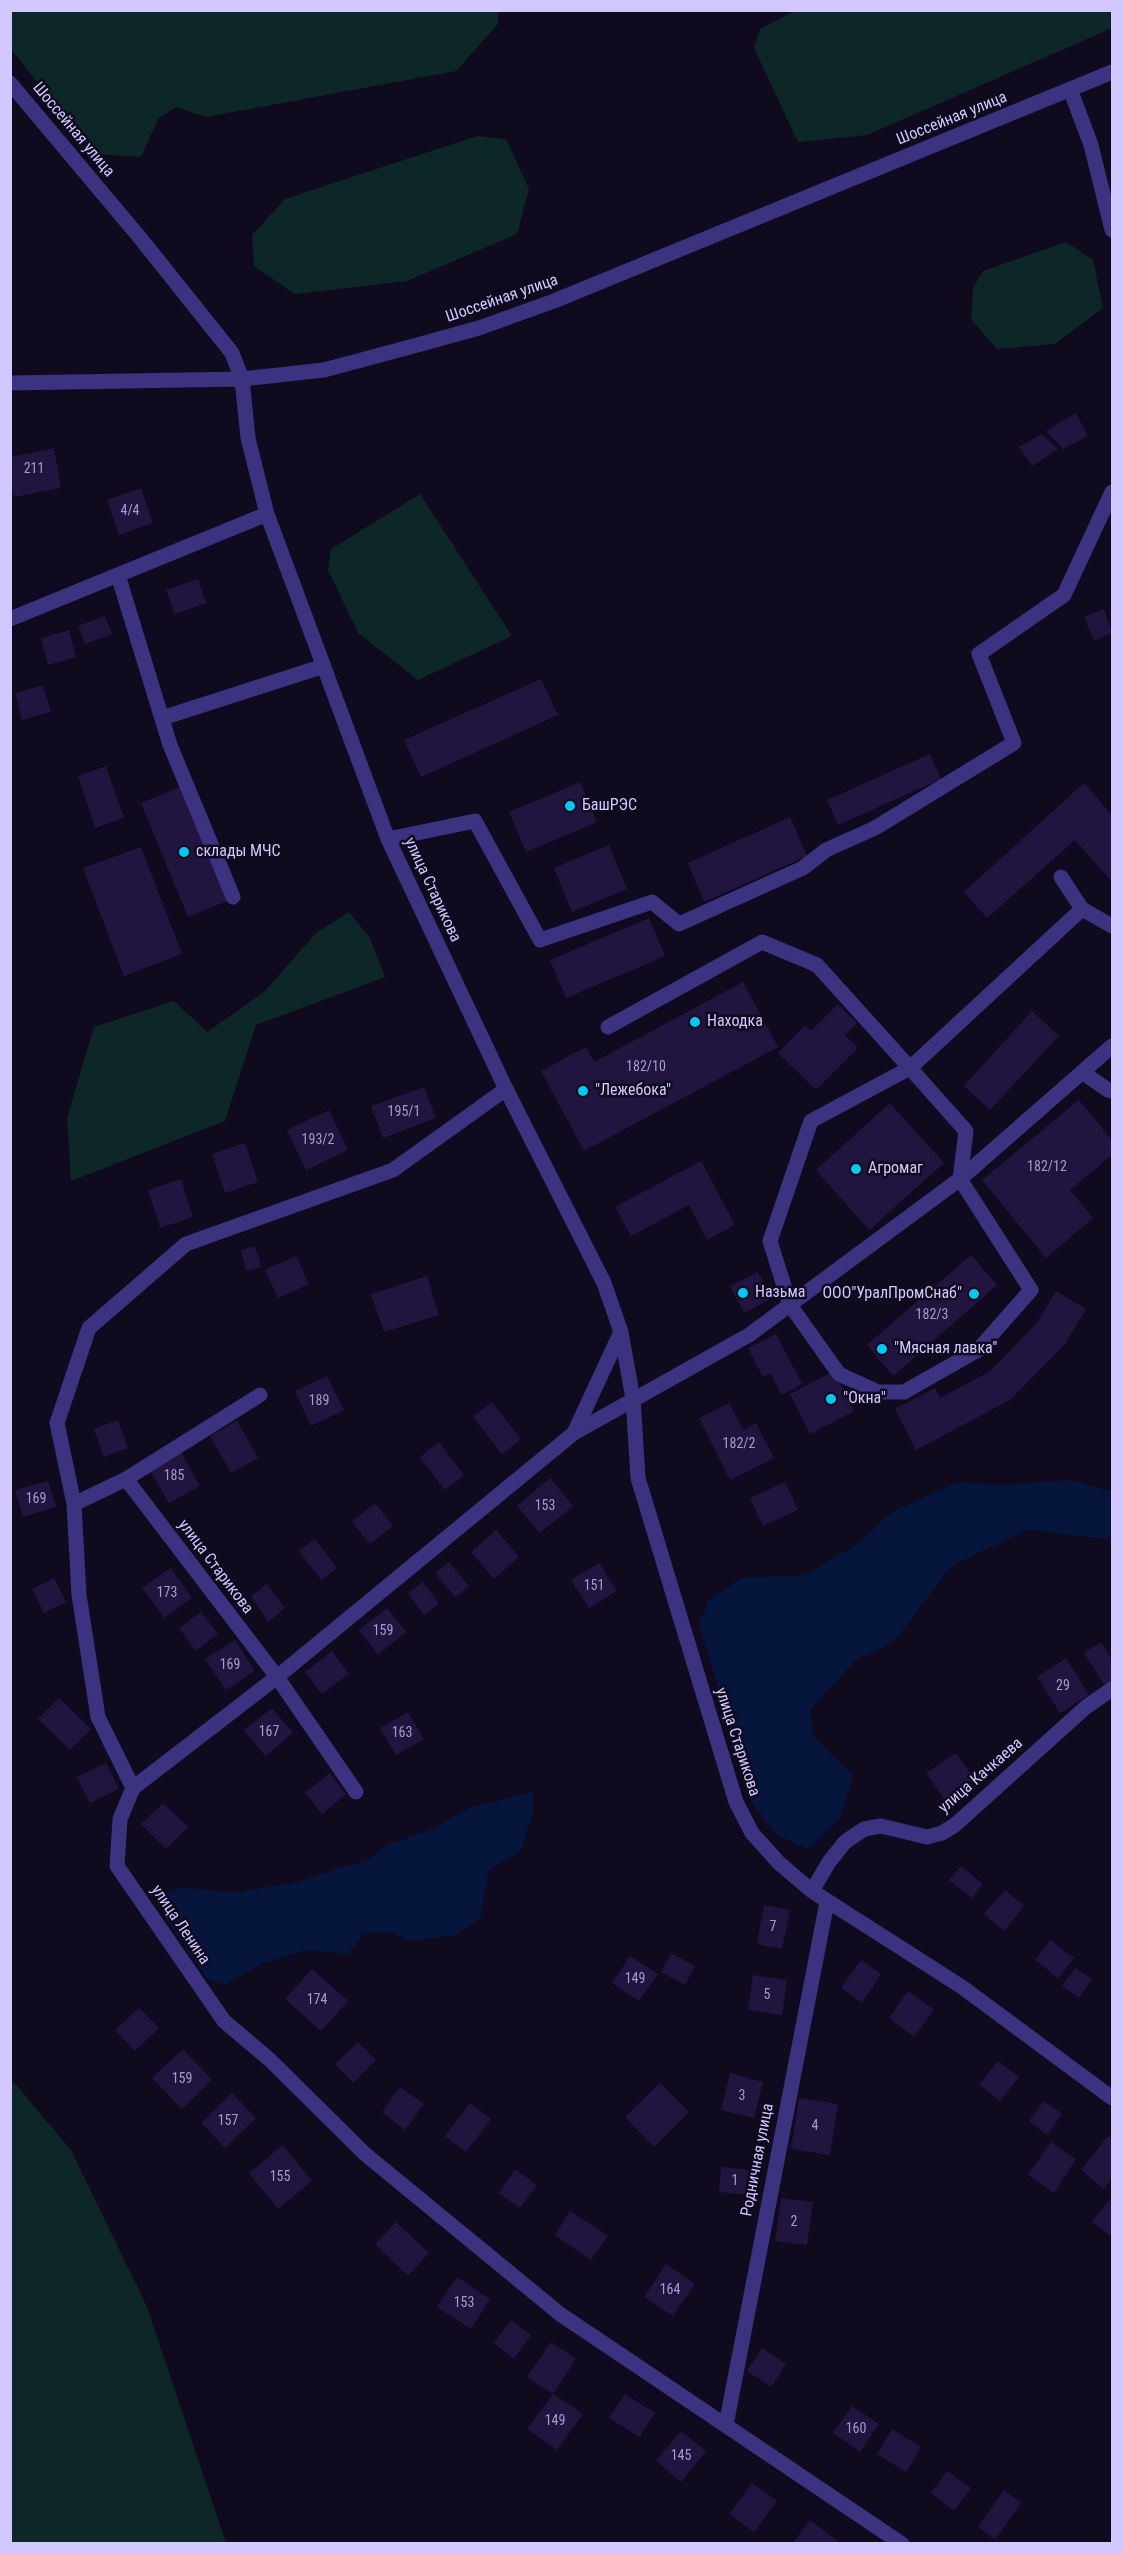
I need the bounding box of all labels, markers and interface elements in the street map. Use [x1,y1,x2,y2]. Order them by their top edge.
street label: Шоссейная улица [28,79,118,181]
street label: Шоссейная улица [894,88,1010,150]
street label: Шоссейная улица [443,271,561,327]
house number: 211 [24,461,44,477]
house number: 4/4 [120,503,140,519]
place label: БашРЭС [582,796,637,816]
marker: БашРЭС [563,799,577,813]
street label: улица Старикова [399,835,465,945]
place label: склады МЧС [196,842,281,862]
marker: склады МЧС [177,845,191,859]
place label: Находка [707,1012,763,1032]
marker: Находка [688,1015,702,1029]
house number: 182/10 [626,1059,666,1075]
place label: "Лежебока" [595,1081,671,1101]
marker: "Лежебока" [576,1084,590,1098]
house number: 195/1 [388,1104,420,1120]
house number: 193/2 [302,1132,334,1148]
place label: Агромаг [868,1159,923,1179]
house number: 182/12 [1027,1159,1067,1175]
marker: Агромаг [849,1162,863,1176]
place label: Назьма [755,1283,805,1303]
place label: ООО"УралПромСнаб" [822,1284,962,1304]
marker: Назьма [736,1286,750,1300]
marker: ООО"УралПромСнаб" [967,1287,981,1301]
house number: 182/3 [916,1307,948,1323]
place label: "Мясная лавка" [894,1339,997,1359]
marker: "Мясная лавка" [875,1342,889,1356]
place label: "Окна" [843,1389,886,1409]
marker: "Окна" [824,1392,838,1406]
house number: 189 [309,1393,329,1409]
house number: 182/2 [723,1436,755,1452]
house number: 185 [164,1468,184,1484]
house number: 169 [26,1491,46,1507]
house number: 153 [535,1498,555,1514]
street label: улица Старикова [173,1516,257,1618]
house number: 151 [584,1578,604,1594]
house number: 173 [157,1585,177,1601]
house number: 159 [373,1623,393,1639]
house number: 169 [220,1657,240,1673]
house number: 29 [1056,1678,1070,1694]
street label: улица Старикова [710,1685,764,1799]
house number: 167 [259,1724,279,1740]
house number: 163 [392,1725,412,1741]
street label: улица Качкаева [935,1734,1027,1818]
street label: улица Ленина [146,1882,214,1968]
house number: 7 [770,1919,776,1935]
house number: 149 [625,1971,645,1987]
house number: 5 [764,1987,770,2003]
house number: 174 [307,1992,327,2008]
house number: 159 [172,2071,192,2087]
house number: 3 [739,2088,745,2104]
street label: Родничная улица [738,2102,778,2218]
house number: 157 [218,2113,238,2129]
house number: 4 [812,2118,818,2134]
house number: 155 [270,2169,290,2185]
house number: 1 [732,2173,738,2189]
house number: 2 [791,2214,797,2230]
house number: 164 [660,2282,680,2298]
house number: 153 [454,2295,474,2311]
house number: 149 [545,2413,565,2429]
house number: 160 [846,2421,866,2437]
house number: 145 [671,2448,691,2464]

